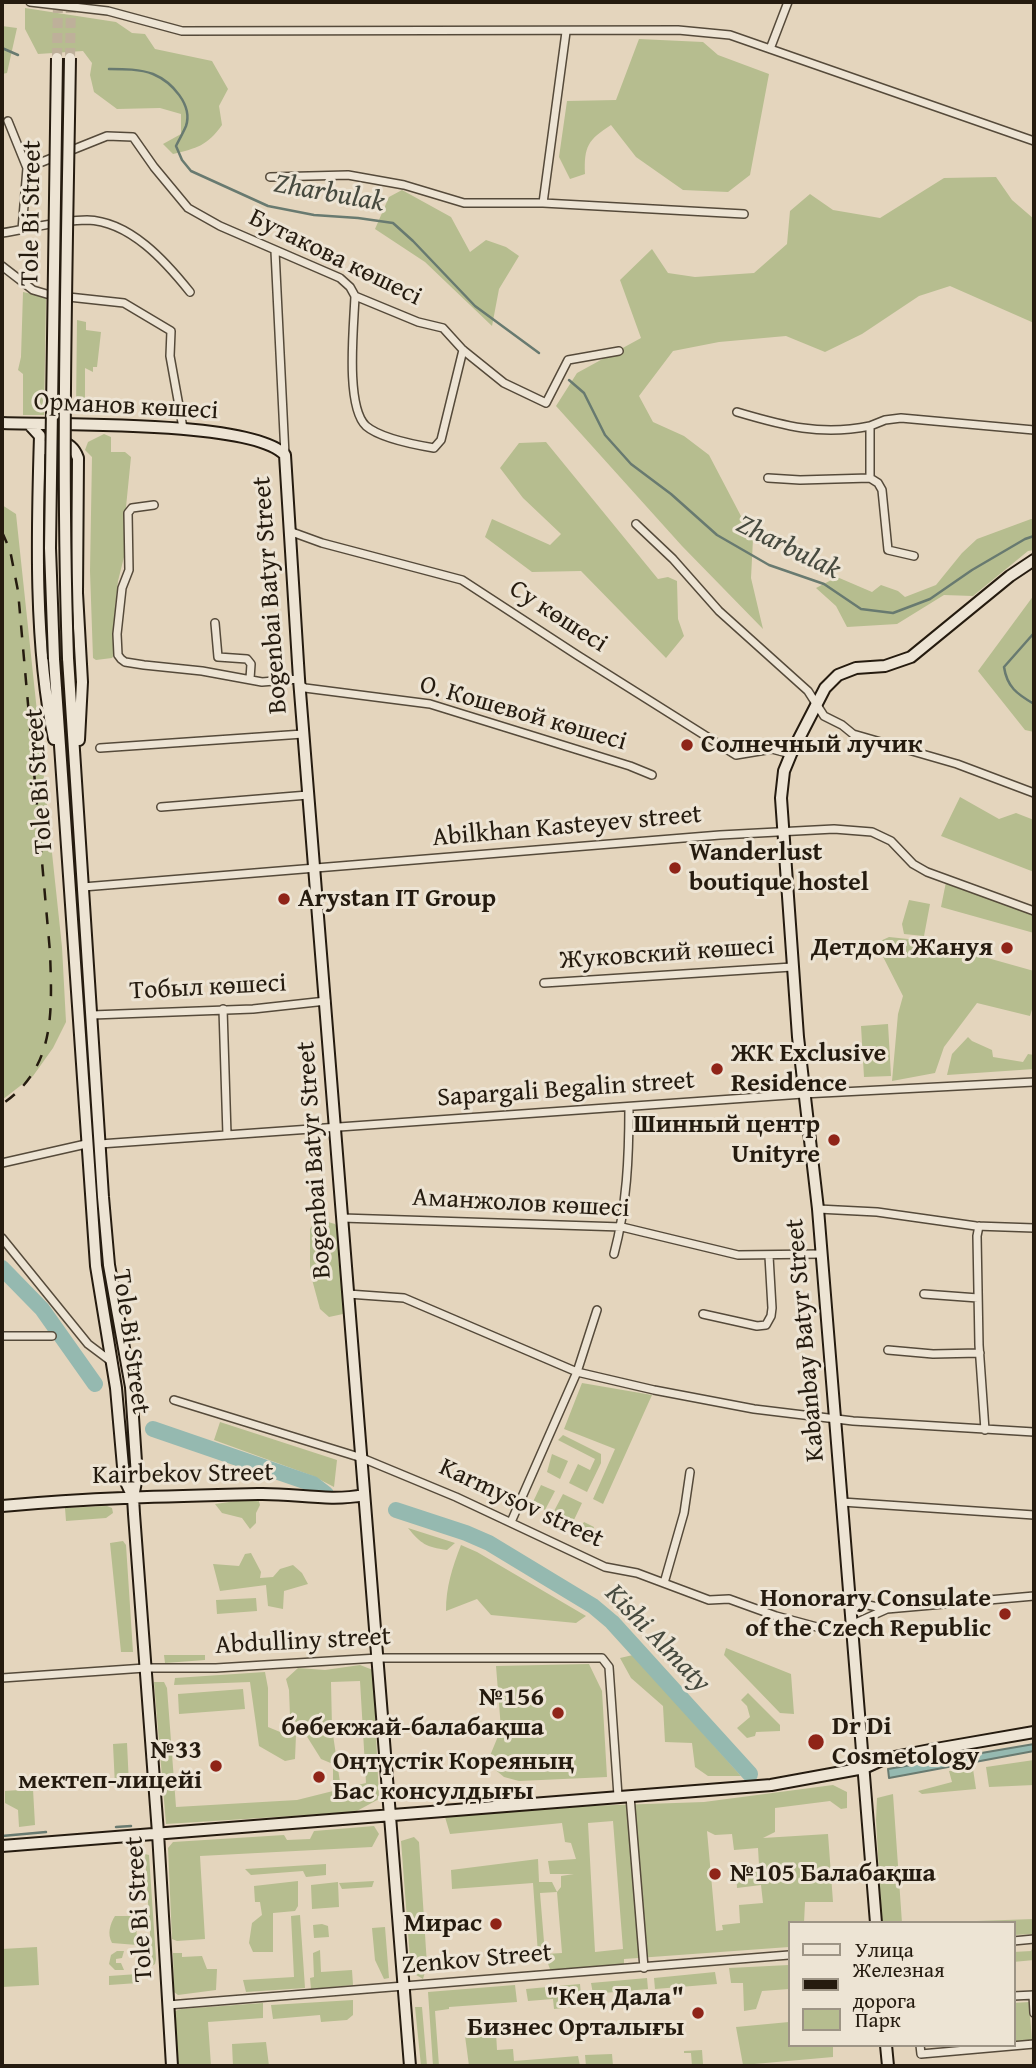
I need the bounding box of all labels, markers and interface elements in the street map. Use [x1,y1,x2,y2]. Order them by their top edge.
street label: Tole Bi Street [15,140,49,286]
water label: Zharbulak [271,168,387,220]
street label: Бутакова көшесі [244,203,426,313]
street label: Орманов көшесі [33,387,219,427]
street label: Bogenbai Batyr Street [247,475,295,715]
water label: Zharbulak [730,508,846,588]
street label: Су көшесі [503,574,613,660]
street label: О. Кошевой көшесі [416,670,630,758]
street label: Tole Bi Street [19,707,61,855]
place label: Солнечный лучик [701,729,922,761]
marker: Солнечный лучик [679,737,695,753]
street label: Abilkhan Kasteyev street [431,800,703,854]
place label: Wanderlust boutique hostel [689,837,869,898]
marker: Wanderlust boutique hostel [667,860,683,876]
place label: Arystan IT Group [298,883,496,915]
marker: Arystan IT Group [276,891,292,907]
street label: Жуковский көшесі [559,931,775,977]
place label: Детдом Жануя [811,932,993,964]
marker: Детдом Жануя [999,940,1015,956]
street label: Тобыл көшесі [129,968,287,1008]
place label: ЖК Exclusive Residence [731,1038,886,1100]
street label: Bogenbai Batyr Street [291,1040,339,1280]
marker: ЖК Exclusive Residence [709,1061,725,1077]
street label: Sapargali Begalin street [436,1065,696,1115]
place label: Шинный центр Unityre [633,1109,820,1170]
marker: Шинный центр Unityre [826,1132,842,1148]
street label: Аманжолов көшесі [411,1183,631,1225]
street label: Kabanbay Batyr Street [780,1217,832,1463]
street label: Tole Bi Street [104,1268,156,1416]
street label: Karmysov street [434,1452,608,1556]
street label: Kairbekov Street [92,1458,274,1492]
water label: Kіshі Almaty [597,1578,717,1700]
place label: Honorary Consulate of the Czech Republic [745,1583,991,1644]
marker: Honorary Consulate of the Czech Republic [997,1606,1013,1622]
street label: Abdulliny street [214,1622,392,1662]
place label: №156 бөбекжай-балабақша [281,1682,544,1744]
marker: №156 бөбекжай-балабақша [550,1705,566,1721]
place label: Dr Di Cosmetology [832,1711,979,1772]
marker: Dr Di Cosmetology [806,1732,826,1752]
place label: №33 мектеп-лицейі [18,1735,202,1796]
place label: Оңтүстік Кореяның Бас консулдығы [333,1746,574,1808]
marker: №33 мектеп-лицейі [208,1758,224,1774]
marker: Оңтүстік Кореяның Бас консулдығы [311,1769,327,1785]
street label: Tole Bi Street [119,1835,161,1983]
place label: №105 Балабақша [729,1858,936,1890]
marker: №105 Балабақша [707,1866,723,1882]
place label: Мирас [404,1908,482,1940]
marker: Мирас [488,1916,504,1932]
legend [788,1921,1015,2047]
text: Улица [855,1934,914,1965]
street label: Zenkov Street [401,1938,553,1982]
text: Железная дорога [853,1954,945,2016]
place label: "Кең Дала" Бизнес Орталығы [467,1982,684,2044]
text: Парк [855,2004,901,2035]
marker: "Кең Дала" Бизнес Орталығы [690,2005,706,2021]

